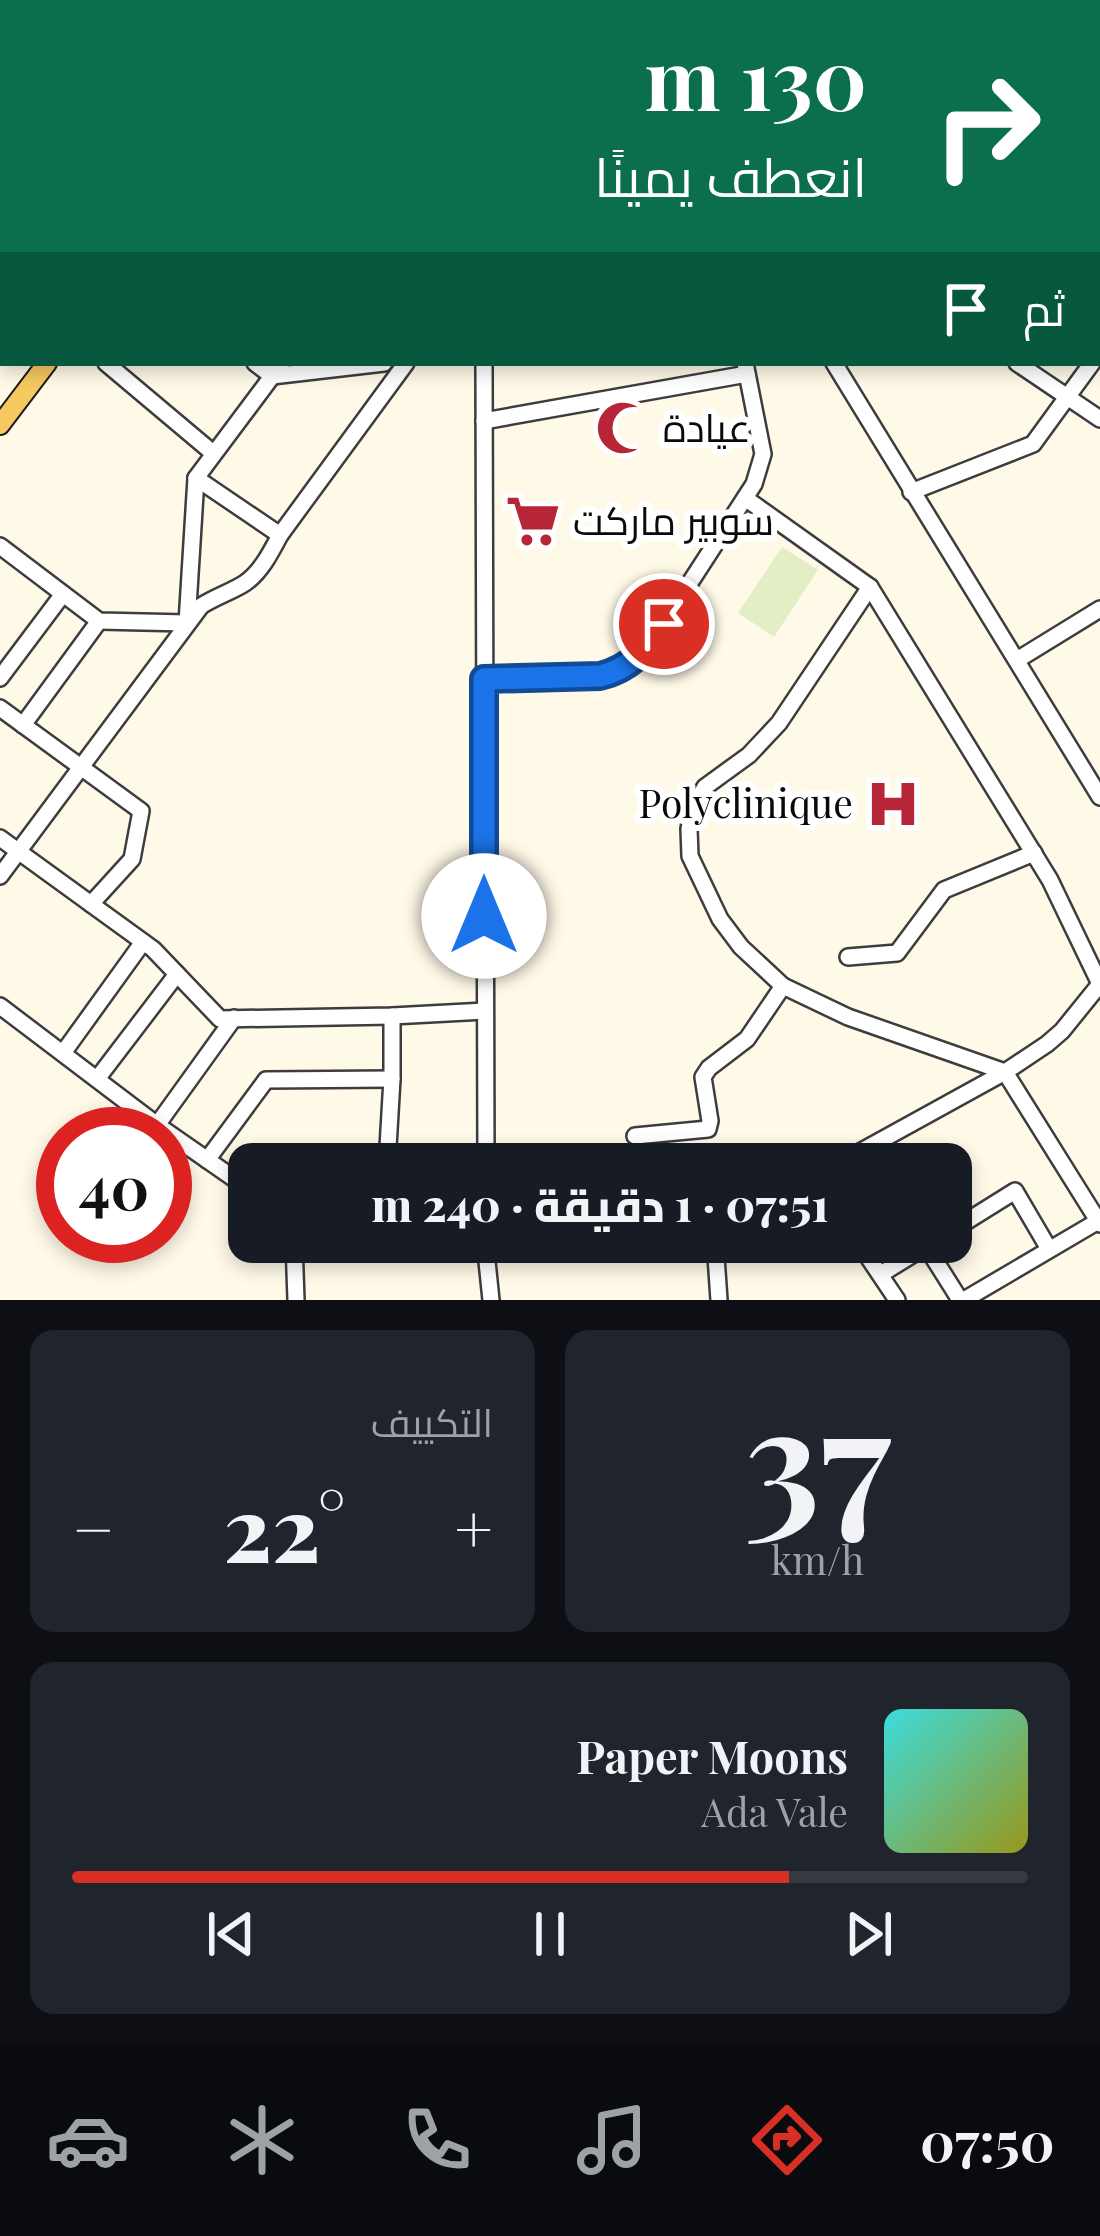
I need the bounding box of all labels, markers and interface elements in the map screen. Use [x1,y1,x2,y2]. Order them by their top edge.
text: 130 m [645,20,867,132]
icon: right [909,48,1065,204]
text: انعطف يمينًا [594,139,867,211]
icon: arrive [933,276,999,342]
text: ثم [1023,277,1065,337]
mosque icon: عيادة [594,399,652,457]
place label: عيادة [663,400,751,452]
supermarket icon: سوبير ماركت [504,492,562,550]
place label: سوبير ماركت [573,493,774,545]
pin [613,573,715,675]
icon: arrive [631,591,697,657]
hospital icon: Polyclinique [864,775,922,833]
place label: Polyclinique [639,776,853,828]
position arrow [421,853,547,979]
speed limit sign: 40 [36,1107,192,1263]
text: 07:51 · 1 دقيقة · 240 m [371,1173,829,1233]
text: 37 [744,1351,891,1559]
text: التكييف [371,1395,493,1447]
text: 22° [224,1466,345,1586]
text: − [72,1483,115,1571]
text: + [454,1483,493,1571]
text: km/h [771,1533,864,1585]
text: Paper Moons [576,1725,848,1785]
text: Ada Vale [701,1785,848,1837]
icon: previous [198,1901,264,1967]
icon: pause [517,1901,583,1967]
icon: next [836,1901,902,1967]
icon: car [46,2098,130,2182]
icon: climate [220,2098,304,2182]
icon: phone [395,2098,479,2182]
icon: music [570,2098,654,2182]
icon: directions [745,2098,829,2182]
text: 07:50 [920,2104,1055,2176]

